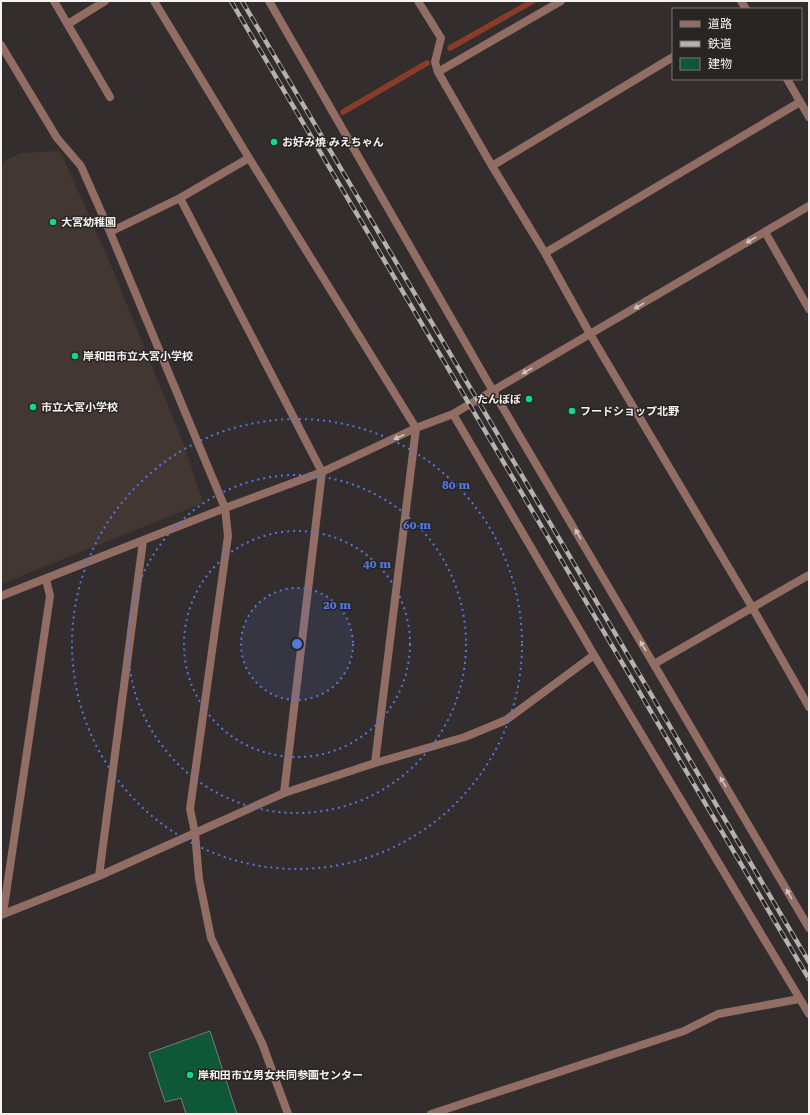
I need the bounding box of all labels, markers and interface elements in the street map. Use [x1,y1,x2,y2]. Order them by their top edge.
legend [672,8,802,80]
text: 道路 [708,17,732,31]
text: 鉄道 [708,37,732,51]
text: 建物 [708,57,732,71]
place label: お好み焼 みえちゃん [282,136,384,149]
marker: お好み焼 みえちゃん [269,137,279,147]
place label: 大宮幼稚園 [61,216,116,229]
marker: 大宮幼稚園 [48,217,58,227]
one-way arrow [746,236,756,244]
one-way arrow [633,302,645,309]
place label: 岸和田市立大宮小学校 [83,350,193,363]
marker: 岸和田市立大宮小学校 [70,351,80,361]
one-way arrow [521,368,533,375]
place label: たんぽぽ [477,393,521,406]
marker: たんぽぽ [524,394,534,404]
place label: 市立大宮小学校 [41,401,118,414]
marker: 市立大宮小学校 [28,402,38,412]
place label: フードショップ北野 [580,405,680,418]
marker: フードショップ北野 [567,406,577,416]
one-way arrow [392,434,404,440]
text: 80 m [442,478,470,492]
text: 60 m [403,518,431,532]
one-way arrow [574,528,581,539]
text: 40 m [363,557,391,571]
text: 20 m [323,598,351,612]
centre of rings [290,637,304,651]
one-way arrow [640,640,647,652]
one-way arrow [720,776,727,788]
one-way arrow [786,888,793,900]
place label: 岸和田市立男女共同参画センター [198,1069,363,1082]
marker: 岸和田市立男女共同参画センター [185,1070,195,1080]

